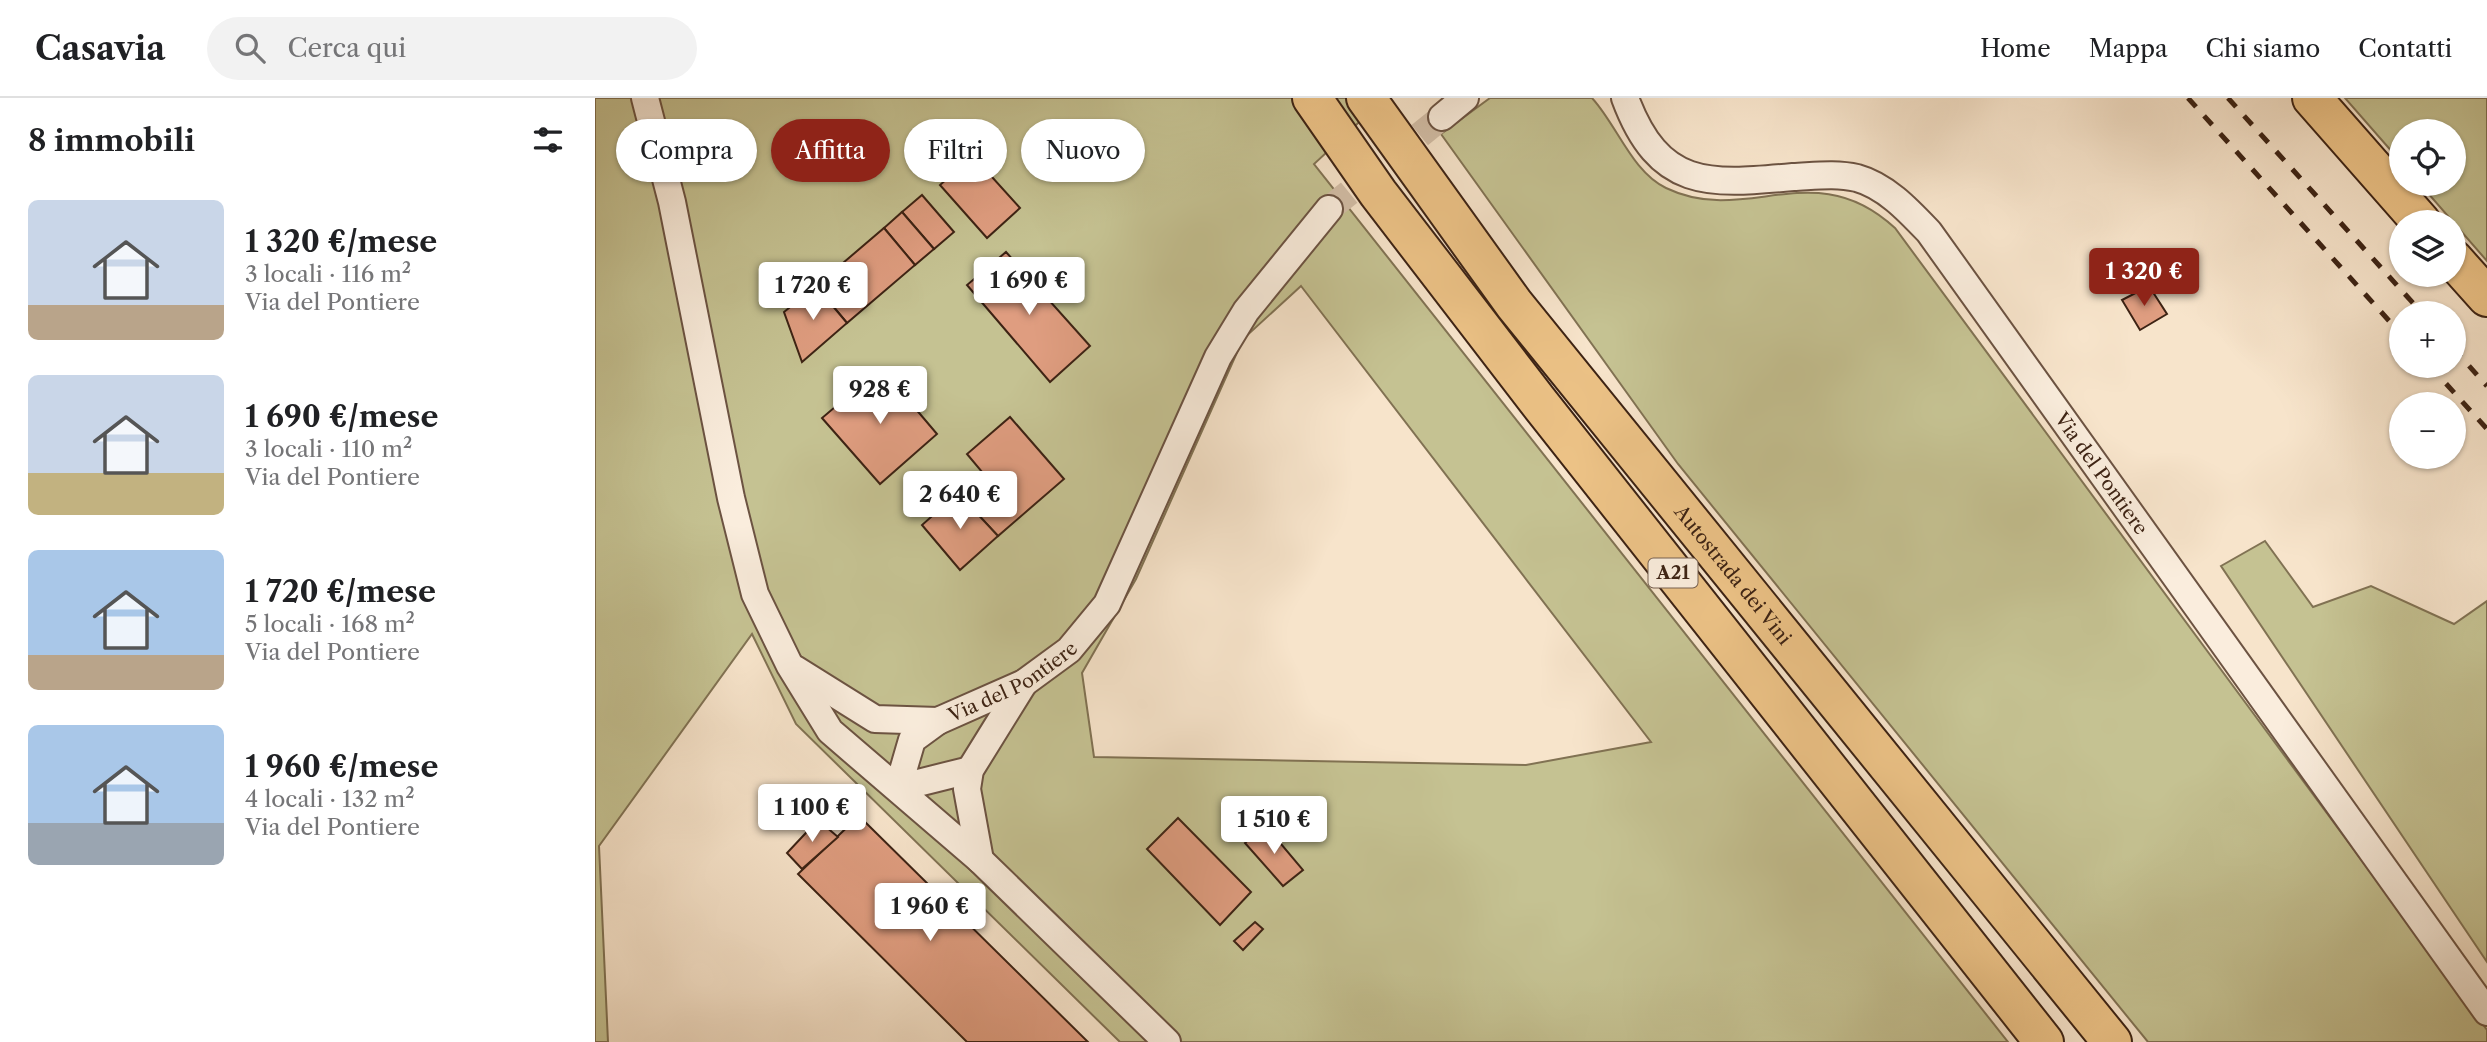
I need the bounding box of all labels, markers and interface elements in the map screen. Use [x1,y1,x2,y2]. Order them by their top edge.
search box [207,17,697,80]
text: Casavia [35,28,165,69]
icon: search [231,29,269,67]
text: Cerca qui [287,32,406,64]
text: Home [1980,34,2051,63]
text: Mappa [2089,34,2168,63]
text: Chi siamo [2206,34,2320,63]
text: Contatti [2358,34,2452,63]
chip: Compra [616,119,757,182]
chip: Affitta [771,119,890,182]
chip: Filtri [904,119,1007,182]
chip: Nuovo [1021,119,1145,182]
map controls [2389,119,2466,469]
button: locate [2389,119,2466,196]
icon: filters [529,121,567,159]
text: 8 immobili [28,122,195,159]
button: layers [2389,210,2466,287]
text: 1 320 €/mese [245,223,437,260]
icon: home [84,228,168,312]
pin: 1 320 € [2079,248,2209,308]
text: 1 320 € [2105,257,2183,285]
pin: 1 690 € [964,258,1094,317]
text: 3 locali · 116 m² [245,260,411,288]
pin: 1 720 € [748,262,878,322]
text: 1 690 € [990,266,1068,294]
text: 1 720 € [775,271,851,299]
text: Via del Pontiere [245,288,420,316]
button: + [2389,301,2466,378]
pin: 928 € [831,366,929,426]
text: 928 € [849,375,911,403]
button: − [2389,392,2466,469]
text: 1 690 €/mese [245,398,438,435]
icon: home [84,403,168,487]
street label: Via del Pontiere [2049,407,2153,539]
text: 3 locali · 110 m² [245,435,412,463]
text: Via del Pontiere [245,463,420,491]
pin: 2 640 € [895,472,1025,531]
text: 2 640 € [919,480,1001,508]
street label: Autostrada dei Vini [1669,500,1796,649]
road number: A21 [1649,559,1697,588]
text: 1 720 €/mese [245,573,436,610]
icon: home [84,578,168,662]
text: 5 locali · 168 m² [245,610,415,638]
text: Via del Pontiere [245,638,420,666]
street label: Via del Pontiere [944,638,1083,727]
text: 1 960 €/mese [245,748,438,785]
icon: home [84,753,168,837]
pin: 1 100 € [747,784,877,844]
text: 4 locali · 132 m² [245,785,415,813]
text: 1 100 € [774,793,850,821]
pin: 1 510 € [1209,796,1339,856]
text: 1 510 € [1237,805,1311,833]
text: Via del Pontiere [245,813,420,841]
pin: 1 960 € [865,884,995,943]
text: 1 960 € [891,892,969,920]

